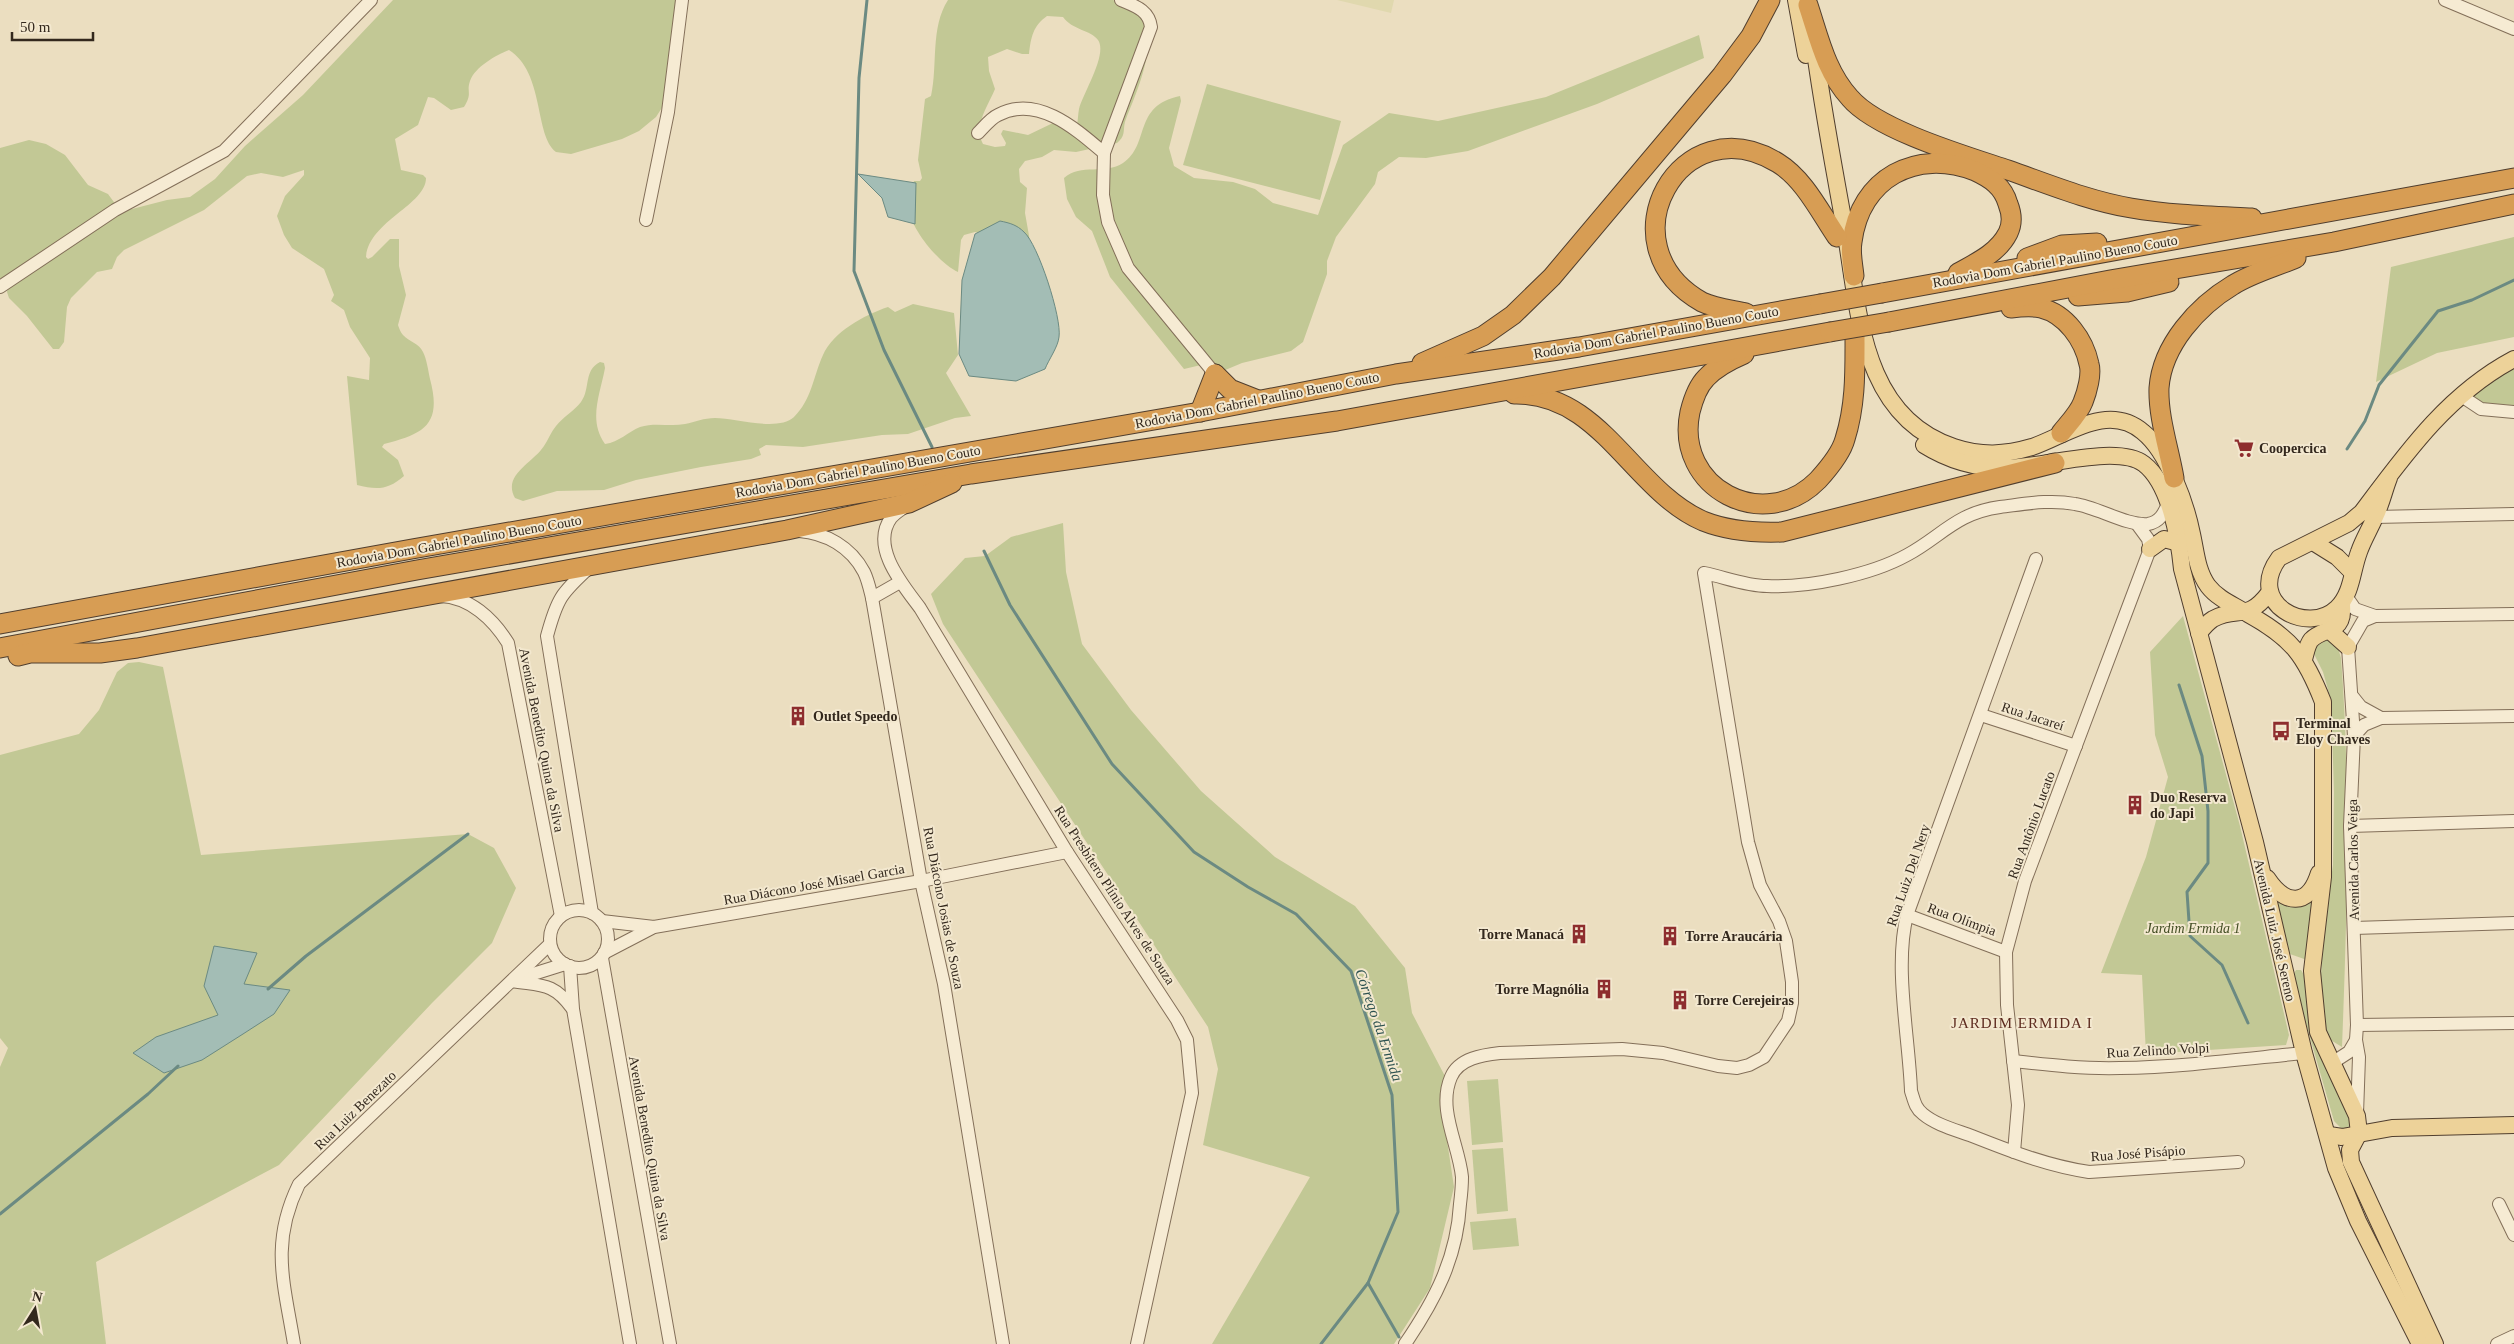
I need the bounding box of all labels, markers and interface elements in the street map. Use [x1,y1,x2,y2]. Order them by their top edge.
scale bar [12,10,94,42]
text: 50 m [20,19,51,35]
street label: Rodovia Dom Gabriel Paulino Bueno Couto [1931,233,2179,290]
street label: Rodovia Dom Gabriel Paulino Bueno Couto [1532,304,1780,361]
street label: Rodovia Dom Gabriel Paulino Bueno Couto [1134,369,1380,432]
supermarket icon: Coopercica [2233,437,2255,459]
place label: Coopercica [2259,441,2326,456]
street label: Rodovia Dom Gabriel Paulino Bueno Couto [734,443,982,500]
street label: Rodovia Dom Gabriel Paulino Bueno Couto [335,513,583,570]
street label: Avenida Benedito Quina da Silva [516,647,567,834]
street label: Rua Jacareí [2000,699,2066,734]
building icon: Outlet Speedo [787,705,809,727]
place label: Outlet Speedo [813,709,897,724]
place label: Terminal Eloy Chaves [2296,716,2371,747]
bus stop icon: Terminal Eloy Chaves [2270,720,2292,742]
street label: Rua Antônio Lucato [2005,769,2058,881]
place label: Duo Reserva do Japi [2150,790,2227,821]
building icon: Duo Reserva do Japi [2124,794,2146,816]
street label: Avenida Carlos Veiga [2345,798,2362,921]
street label: Rua Presbítero Plínio Alves de Souza [1051,803,1178,988]
street label: Rua Luiz Del Nery [1884,822,1933,928]
street label: Rua Diácono Josias de Souza [920,826,967,991]
street label: Avenida Luiz José Sereno [2251,858,2298,1003]
street label: Rua Diácono José Misael Garcia [722,861,907,908]
street label: Rua Olímpia [1925,900,1999,939]
park label: Jardim Ermida 1 [2145,921,2241,936]
building icon: Torre Manacá [1568,923,1590,945]
building icon: Torre Araucária [1659,925,1681,947]
place label: Torre Manacá [1479,927,1564,942]
place label: Torre Araucária [1685,929,1783,944]
water label: Córrego da Ermida [1352,967,1406,1083]
building icon: Torre Magnólia [1593,978,1615,1000]
place label: Torre Magnólia [1495,982,1589,997]
building icon: Torre Cerejeiras [1669,989,1691,1011]
place label: Torre Cerejeiras [1695,993,1794,1008]
district label: JARDIM ERMIDA I [1951,1015,2093,1031]
street label: Rua Zelindo Volpi [2106,1040,2210,1061]
street label: Avenida Benedito Quina da Silva [626,1055,673,1242]
street label: Rua Luiz Benezato [312,1068,399,1153]
street label: Rua José Pisápio [2090,1143,2186,1164]
north arrow [10,1284,60,1334]
text: N [31,1288,44,1305]

